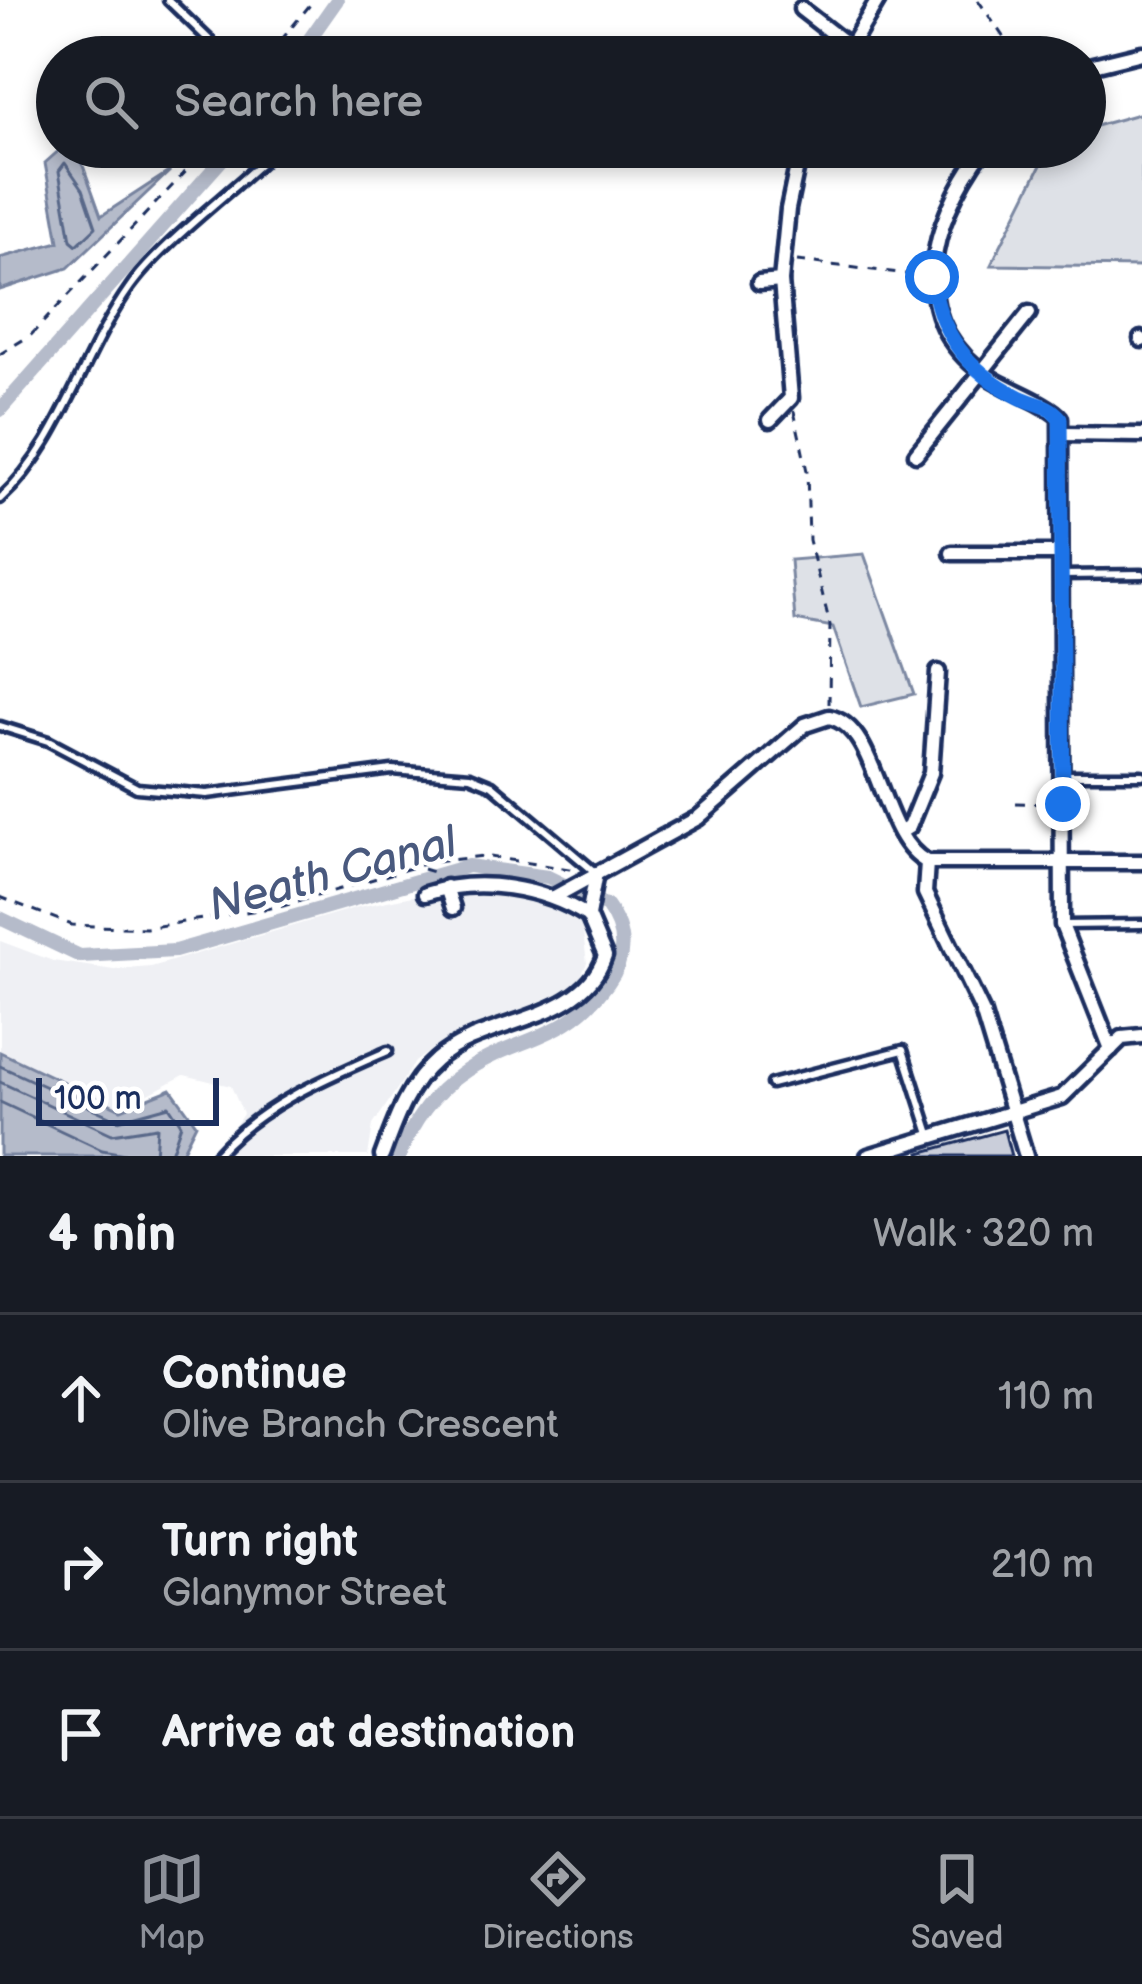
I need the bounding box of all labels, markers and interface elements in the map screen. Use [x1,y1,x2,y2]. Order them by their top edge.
search box [36,36,1106,168]
icon: search [78,69,144,135]
text: Search here [174,75,423,130]
route start [905,250,959,304]
route end [1036,777,1090,831]
water label: Neath Canal [203,815,464,934]
scale bar [36,1072,219,1125]
text: 100 m [54,1079,142,1119]
text: 4 min [48,1204,176,1265]
text: Walk · 320 m [873,1211,1094,1258]
text: Continue [162,1347,347,1402]
icon: ahead [48,1365,114,1431]
text: 110 m [998,1374,1094,1421]
text: Olive Branch Crescent [162,1402,558,1449]
text: Turn right [162,1515,358,1570]
icon: right [48,1533,114,1599]
text: 210 m [991,1542,1094,1589]
text: Glanymor Street [162,1570,447,1617]
icon: arrive [48,1701,114,1767]
text: Arrive at destination [162,1706,575,1761]
tab: Map [139,1846,205,1958]
tab: Directions [482,1846,634,1958]
tab: Saved [911,1846,1003,1958]

